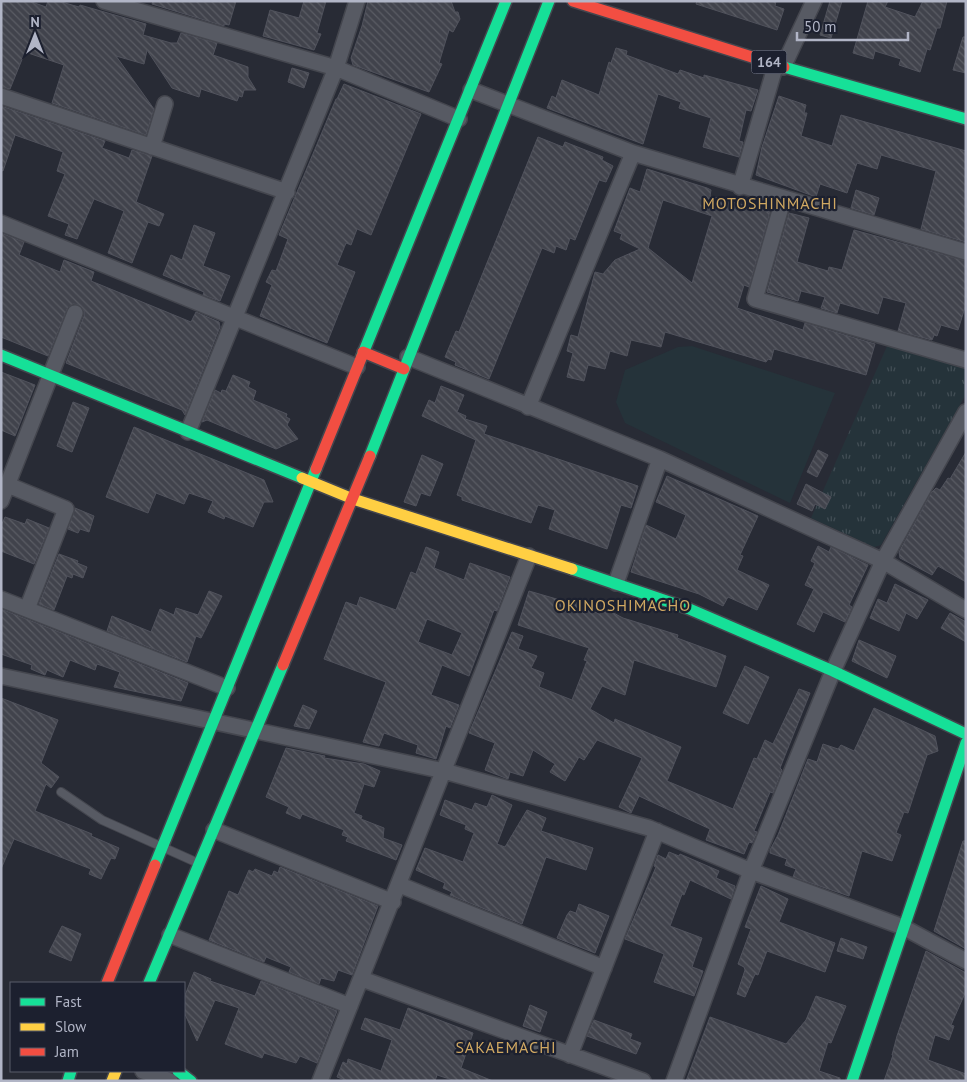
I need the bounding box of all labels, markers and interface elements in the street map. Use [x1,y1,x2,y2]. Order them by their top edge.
north arrow [10,10,60,60]
scale bar [797,10,908,42]
text: N [30,13,40,31]
text: 50 m [804,17,837,36]
road number: 164 [752,51,786,74]
district label: MOTOSHINMACHI [702,193,838,213]
district label: OKINOSHIMACHO [555,595,691,615]
legend [10,982,185,1072]
text: Fast [55,992,82,1011]
text: Slow [55,1017,86,1036]
district label: SAKAEMACHI [455,1037,557,1057]
text: Jam [54,1042,79,1061]

